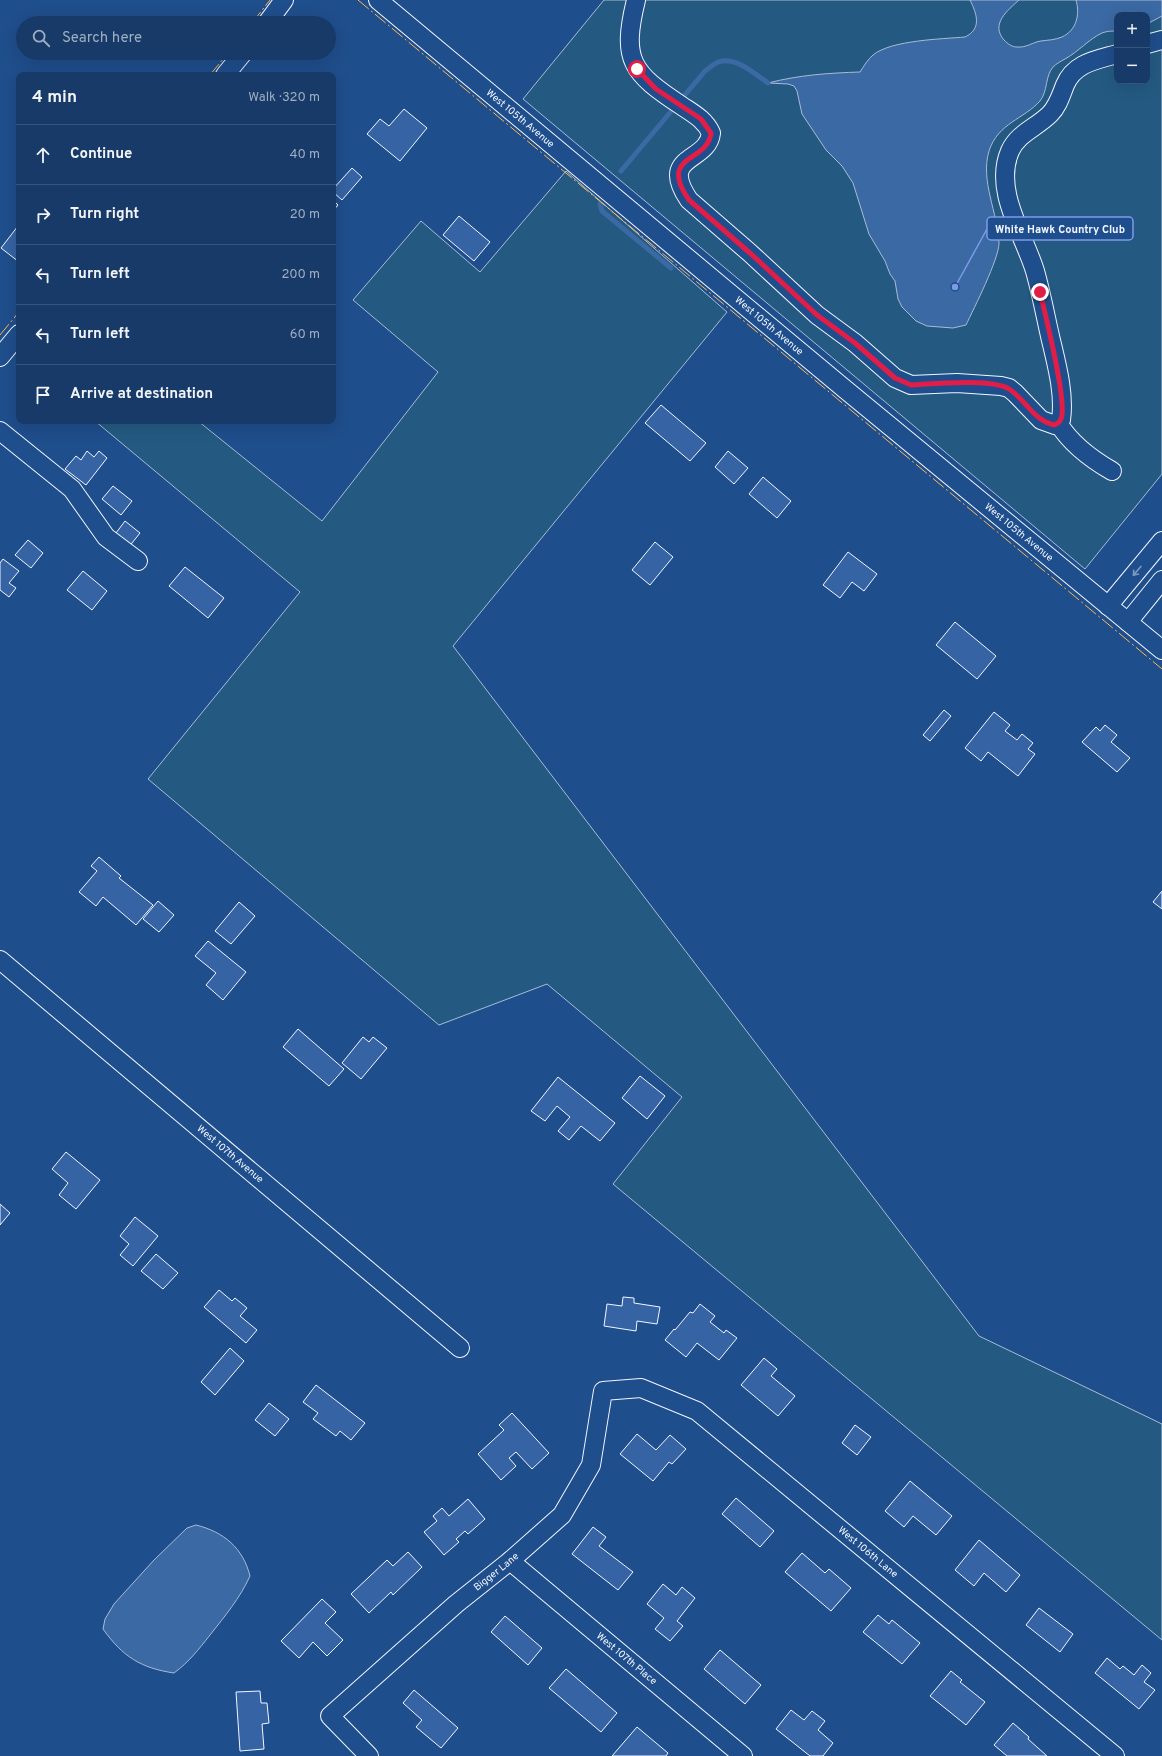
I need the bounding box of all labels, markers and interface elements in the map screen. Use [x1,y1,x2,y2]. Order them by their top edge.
map controls [1114,12,1150,84]
button: + [1114,12,1150,48]
search box [16,16,336,60]
icon: search [30,27,52,49]
text: Search here [62,29,142,48]
button: − [1114,48,1150,84]
route start [628,60,646,78]
street label: West 105th Avenue [483,86,557,151]
text: 4 min [32,87,77,109]
text: Walk · 320 m [248,90,320,106]
icon: ahead [32,144,54,166]
text: Continue [70,145,132,164]
text: 40 m [290,147,320,163]
icon: right [32,204,54,226]
text: Turn right [70,205,139,224]
text: 20 m [290,207,320,223]
callout: White Hawk Country Club [987,217,1133,240]
text: White Hawk Country Club [995,223,1125,237]
icon: left [32,264,54,286]
text: Turn left [70,265,130,284]
text: 200 m [281,267,320,283]
route end [1031,283,1049,301]
street label: West 105th Avenue [732,294,806,358]
icon: left [32,324,54,346]
text: Turn left [70,325,130,344]
text: 60 m [290,327,320,343]
icon: arrive [32,384,54,406]
text: Arrive at destination [70,385,213,404]
street label: West 105th Avenue [982,500,1056,564]
one-way arrow [1133,565,1142,576]
street label: West 107th Avenue [194,1122,266,1186]
street label: West 106th Lane [835,1524,901,1581]
street label: Bigger Lane [471,1550,522,1594]
street label: West 107th Place [593,1629,660,1688]

